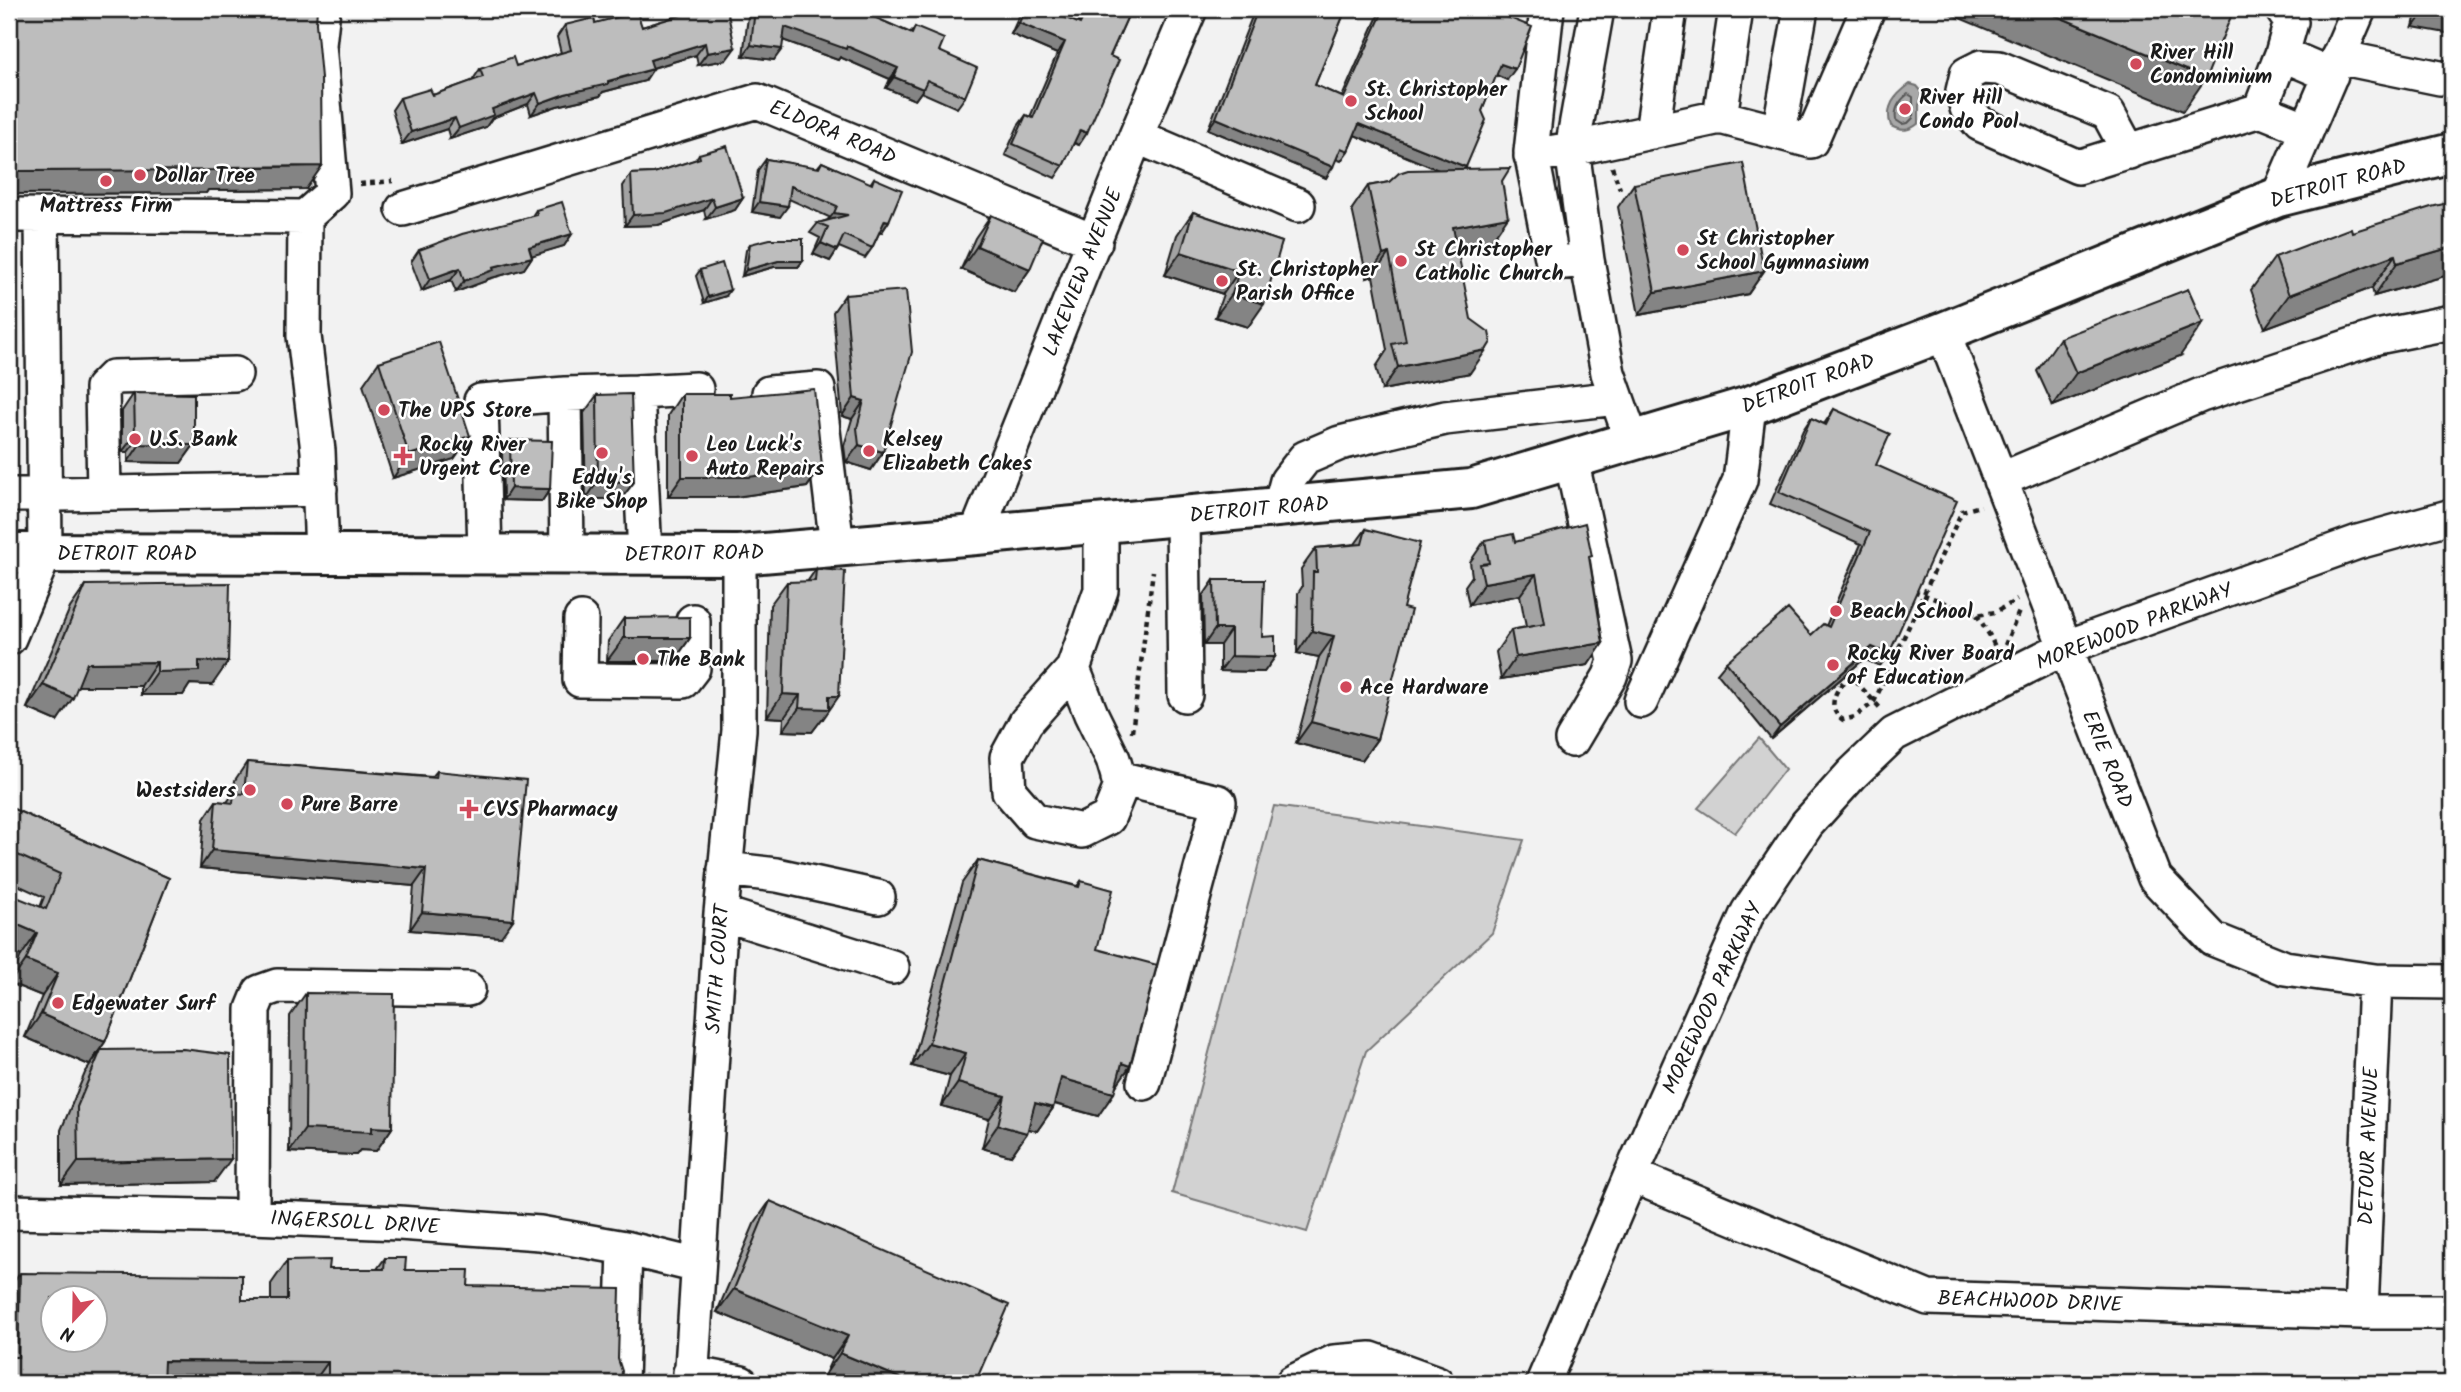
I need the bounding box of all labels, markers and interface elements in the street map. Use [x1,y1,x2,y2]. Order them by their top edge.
place label: River Hill Condominium [2150,37,2272,94]
marker: River Hill Condominium [2128,56,2144,72]
place label: St. Christopher School [1365,74,1508,131]
place label: River Hill Condo Pool [1919,82,2019,139]
street label: ELDORA ROAD [764,92,901,175]
marker: St. Christopher School [1343,93,1359,109]
marker: River Hill Condo Pool [1897,101,1913,117]
street label: DETROIT ROAD [2267,150,2410,218]
place label: Dollar Tree [154,160,255,193]
marker: Dollar Tree [132,167,148,183]
marker: Mattress Firm [98,173,114,189]
street label: LAKEVIEW AVENUE [1035,183,1132,362]
place label: Mattress Firm [40,190,172,223]
place label: St Christopher School Gymnasium [1697,223,1869,280]
place label: St Christopher Catholic Church [1415,234,1564,291]
marker: St Christopher School Gymnasium [1675,242,1691,258]
marker: St Christopher Catholic Church [1393,253,1409,269]
place label: St. Christopher Parish Office [1236,254,1379,311]
marker: St. Christopher Parish Office [1214,273,1230,289]
street label: DETROIT ROAD [1737,345,1880,424]
place label: The UPS Store [398,395,532,428]
marker: The UPS Store [376,402,392,418]
place label: U.S. Bank [149,424,238,457]
place label: Kelsey Elizabeth Cakes [883,424,1032,481]
place label: Rocky River Urgent Care [419,429,530,486]
place label: Leo Luck's Auto Repairs [706,429,825,486]
marker: U.S. Bank [127,431,143,447]
marker: Kelsey Elizabeth Cakes [861,443,877,459]
marker: Eddy's Bike Shop [594,445,610,461]
marker: Rocky River Urgent Care [393,446,413,466]
marker: Leo Luck's Auto Repairs [684,448,700,464]
place label: Eddy's Bike Shop [556,462,648,519]
street label: DETROIT ROAD [1188,488,1330,533]
street label: DETROIT ROAD [624,537,764,572]
street label: DETROIT ROAD [57,538,197,571]
street label: MOREWOOD PARKWAY [2031,574,2239,680]
place label: Beach School [1850,596,1973,629]
marker: Beach School [1828,603,1844,619]
place label: Rocky River Board of Education [1847,638,2015,695]
place label: The Bank [657,644,745,677]
marker: The Bank [635,651,651,667]
marker: Rocky River Board of Education [1825,657,1841,673]
place label: Ace Hardware [1360,672,1489,705]
marker: Ace Hardware [1338,679,1354,695]
street label: ERIE ROAD [2072,706,2141,814]
place label: Westsiders [136,775,236,808]
marker: Westsiders [242,782,258,798]
place label: Pure Barre [301,789,398,822]
place label: CVS Pharmacy [483,794,618,827]
marker: Pure Barre [279,796,295,812]
marker: CVS Pharmacy [461,801,477,817]
street label: MOREWOOD PARKWAY [1654,896,1773,1100]
street label: SMITH COURT [698,902,740,1035]
place label: Edgewater Surf [72,988,217,1021]
marker: Edgewater Surf [50,995,66,1011]
street label: DETOUR AVENUE [2350,1066,2389,1226]
street label: INGERSOLL DRIVE [270,1203,441,1244]
street label: BEACHWOOD DRIVE [1937,1283,2124,1322]
north arrow [38,1284,108,1354]
text: N [57,1317,80,1349]

